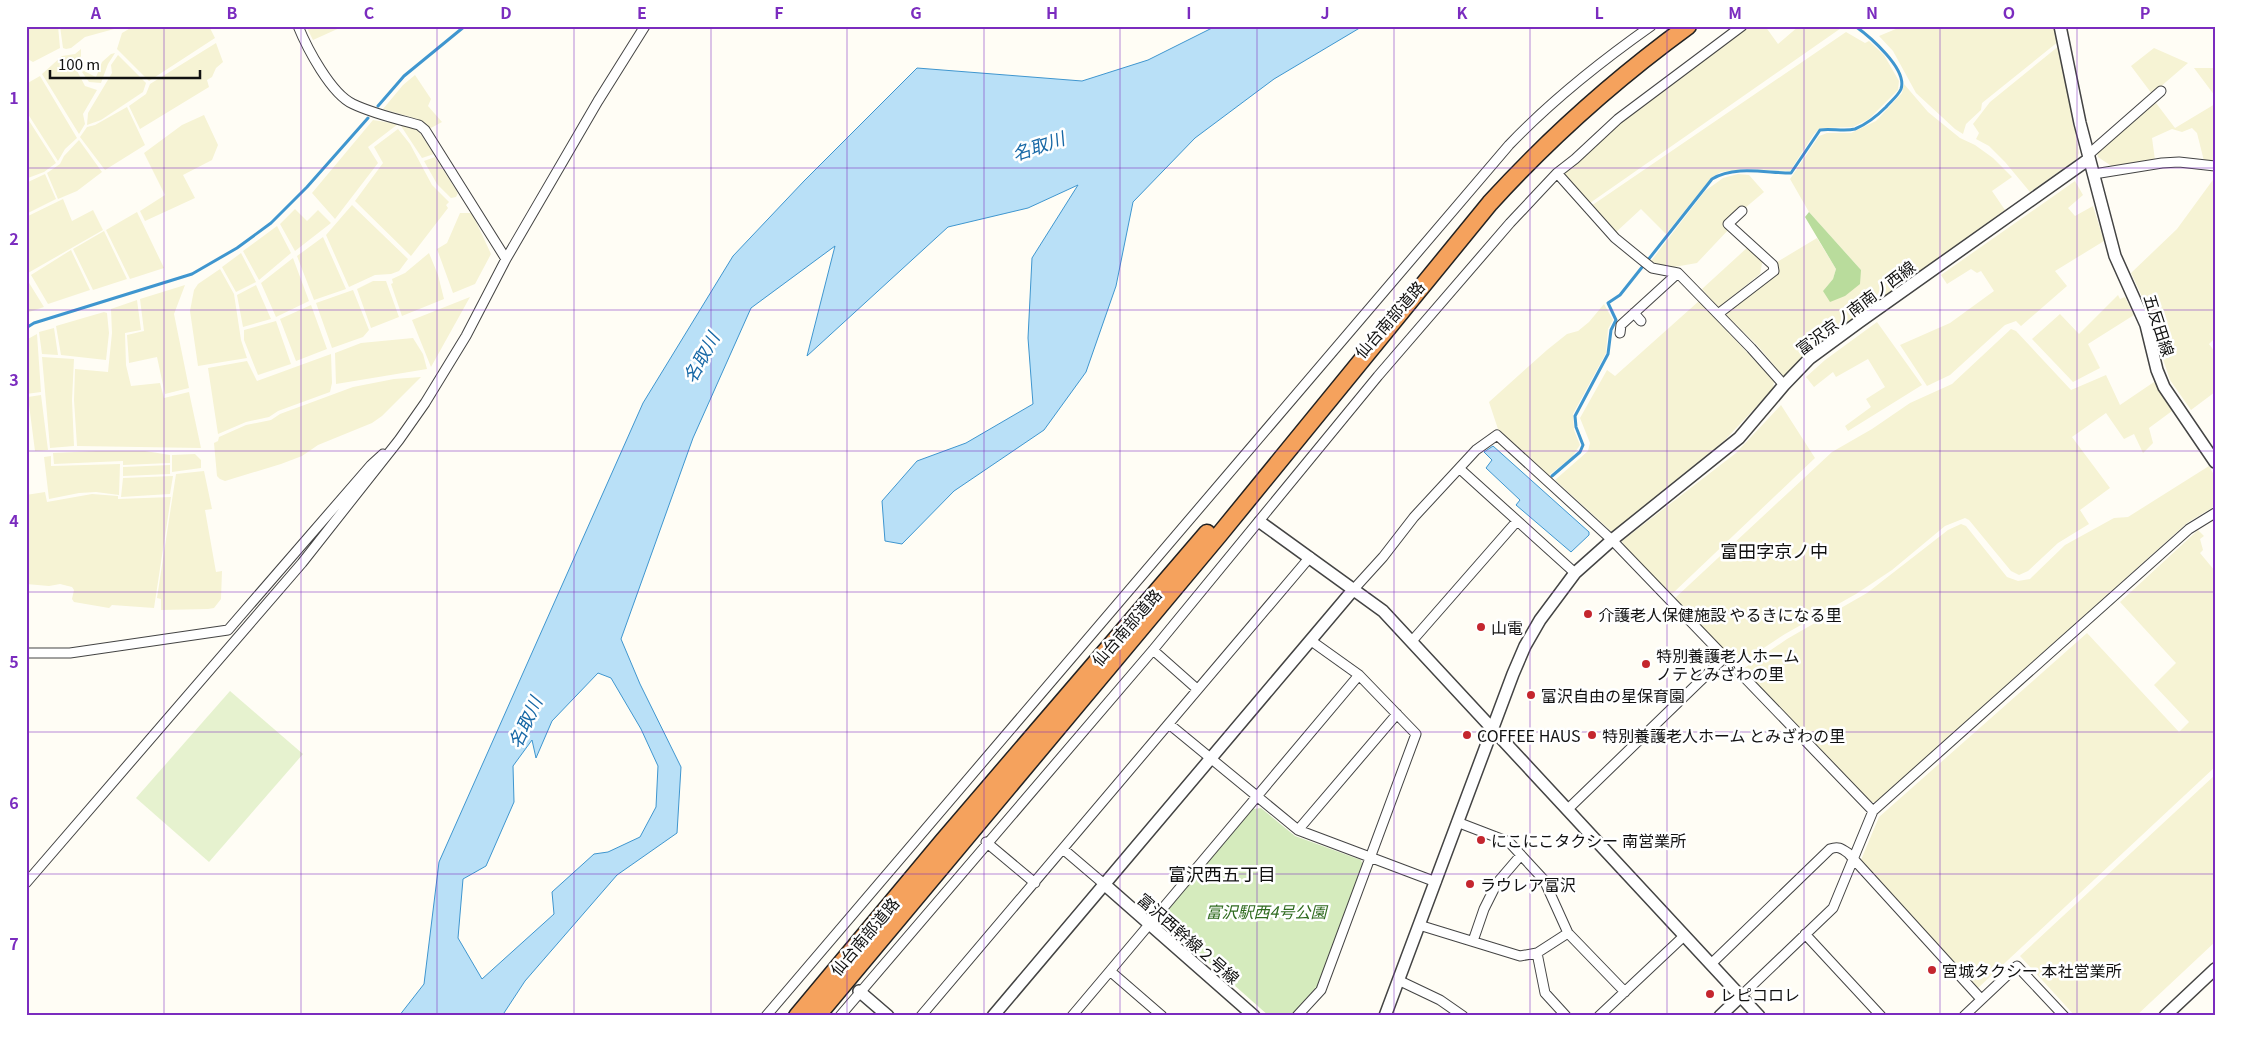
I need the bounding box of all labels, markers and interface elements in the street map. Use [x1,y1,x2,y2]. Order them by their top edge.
text: A [90,0,102,24]
text: B [227,0,238,24]
text: C [364,0,375,24]
text: D [500,0,512,24]
text: E [637,0,647,24]
text: F [774,0,784,24]
text: G [910,0,922,24]
text: H [1046,0,1058,24]
text: I [1186,0,1192,24]
text: J [1320,0,1330,24]
text: K [1457,0,1469,24]
text: L [1594,0,1604,24]
text: M [1728,0,1742,24]
text: N [1866,0,1878,24]
text: O [2003,0,2015,24]
text: P [2140,0,2150,24]
scale bar [50,48,200,80]
text: 100 m [58,53,100,74]
text: 1 [9,85,19,109]
water label: 名取川 [1008,123,1070,166]
text: 2 [9,226,19,250]
street label: 富沢京ノ南南ノ西線 [1790,254,1920,360]
street label: 仙台南部道路 [1348,275,1430,363]
street label: 五反田線 [2139,291,2181,359]
water label: 名取川 [676,325,725,387]
text: 3 [9,367,19,391]
text: 4 [9,508,19,532]
district label: 富田字京ノ中 [1720,537,1828,563]
street label: 仙台南部道路 [1085,583,1167,671]
place label: 介護老人保健施設 やるきになる里 [1598,602,1842,626]
marker: 介護老人保健施設 やるきになる里 [1582,608,1594,620]
place label: 山電 [1491,615,1523,639]
marker: 山電 [1475,621,1487,633]
place label: 特別養護老人ホーム ノテとみざわの里 [1656,643,1800,685]
text: 5 [9,649,19,673]
marker: 特別養護老人ホーム ノテとみざわの里 [1640,658,1652,670]
place label: 富沢自由の星保育園 [1541,683,1685,707]
marker: 富沢自由の星保育園 [1525,689,1537,701]
water label: 名取川 [501,690,548,752]
place label: COFFEE HAUS [1477,723,1581,747]
place label: 特別養護老人ホーム とみざわの里 [1602,723,1845,747]
marker: COFFEE HAUS [1461,729,1473,741]
marker: 特別養護老人ホーム とみざわの里 [1586,729,1598,741]
text: 6 [9,790,19,814]
place label: にこにこタクシー 南営業所 [1491,828,1686,852]
marker: にこにこタクシー 南営業所 [1475,834,1487,846]
district label: 富沢西五丁目 [1168,860,1276,886]
place label: ラウレア富沢 [1480,872,1576,896]
marker: ラウレア富沢 [1464,878,1476,890]
street label: 富沢西幹線２号線 [1133,887,1245,989]
street label: 仙台南部道路 [824,892,904,980]
park label: 富沢駅西4号公園 [1206,899,1328,923]
text: 7 [9,931,19,955]
place label: 宮城タクシー 本社営業所 [1942,958,2122,982]
marker: 宮城タクシー 本社営業所 [1926,964,1938,976]
place label: レピコロレ [1720,982,1800,1006]
marker: レピコロレ [1704,988,1716,1000]

